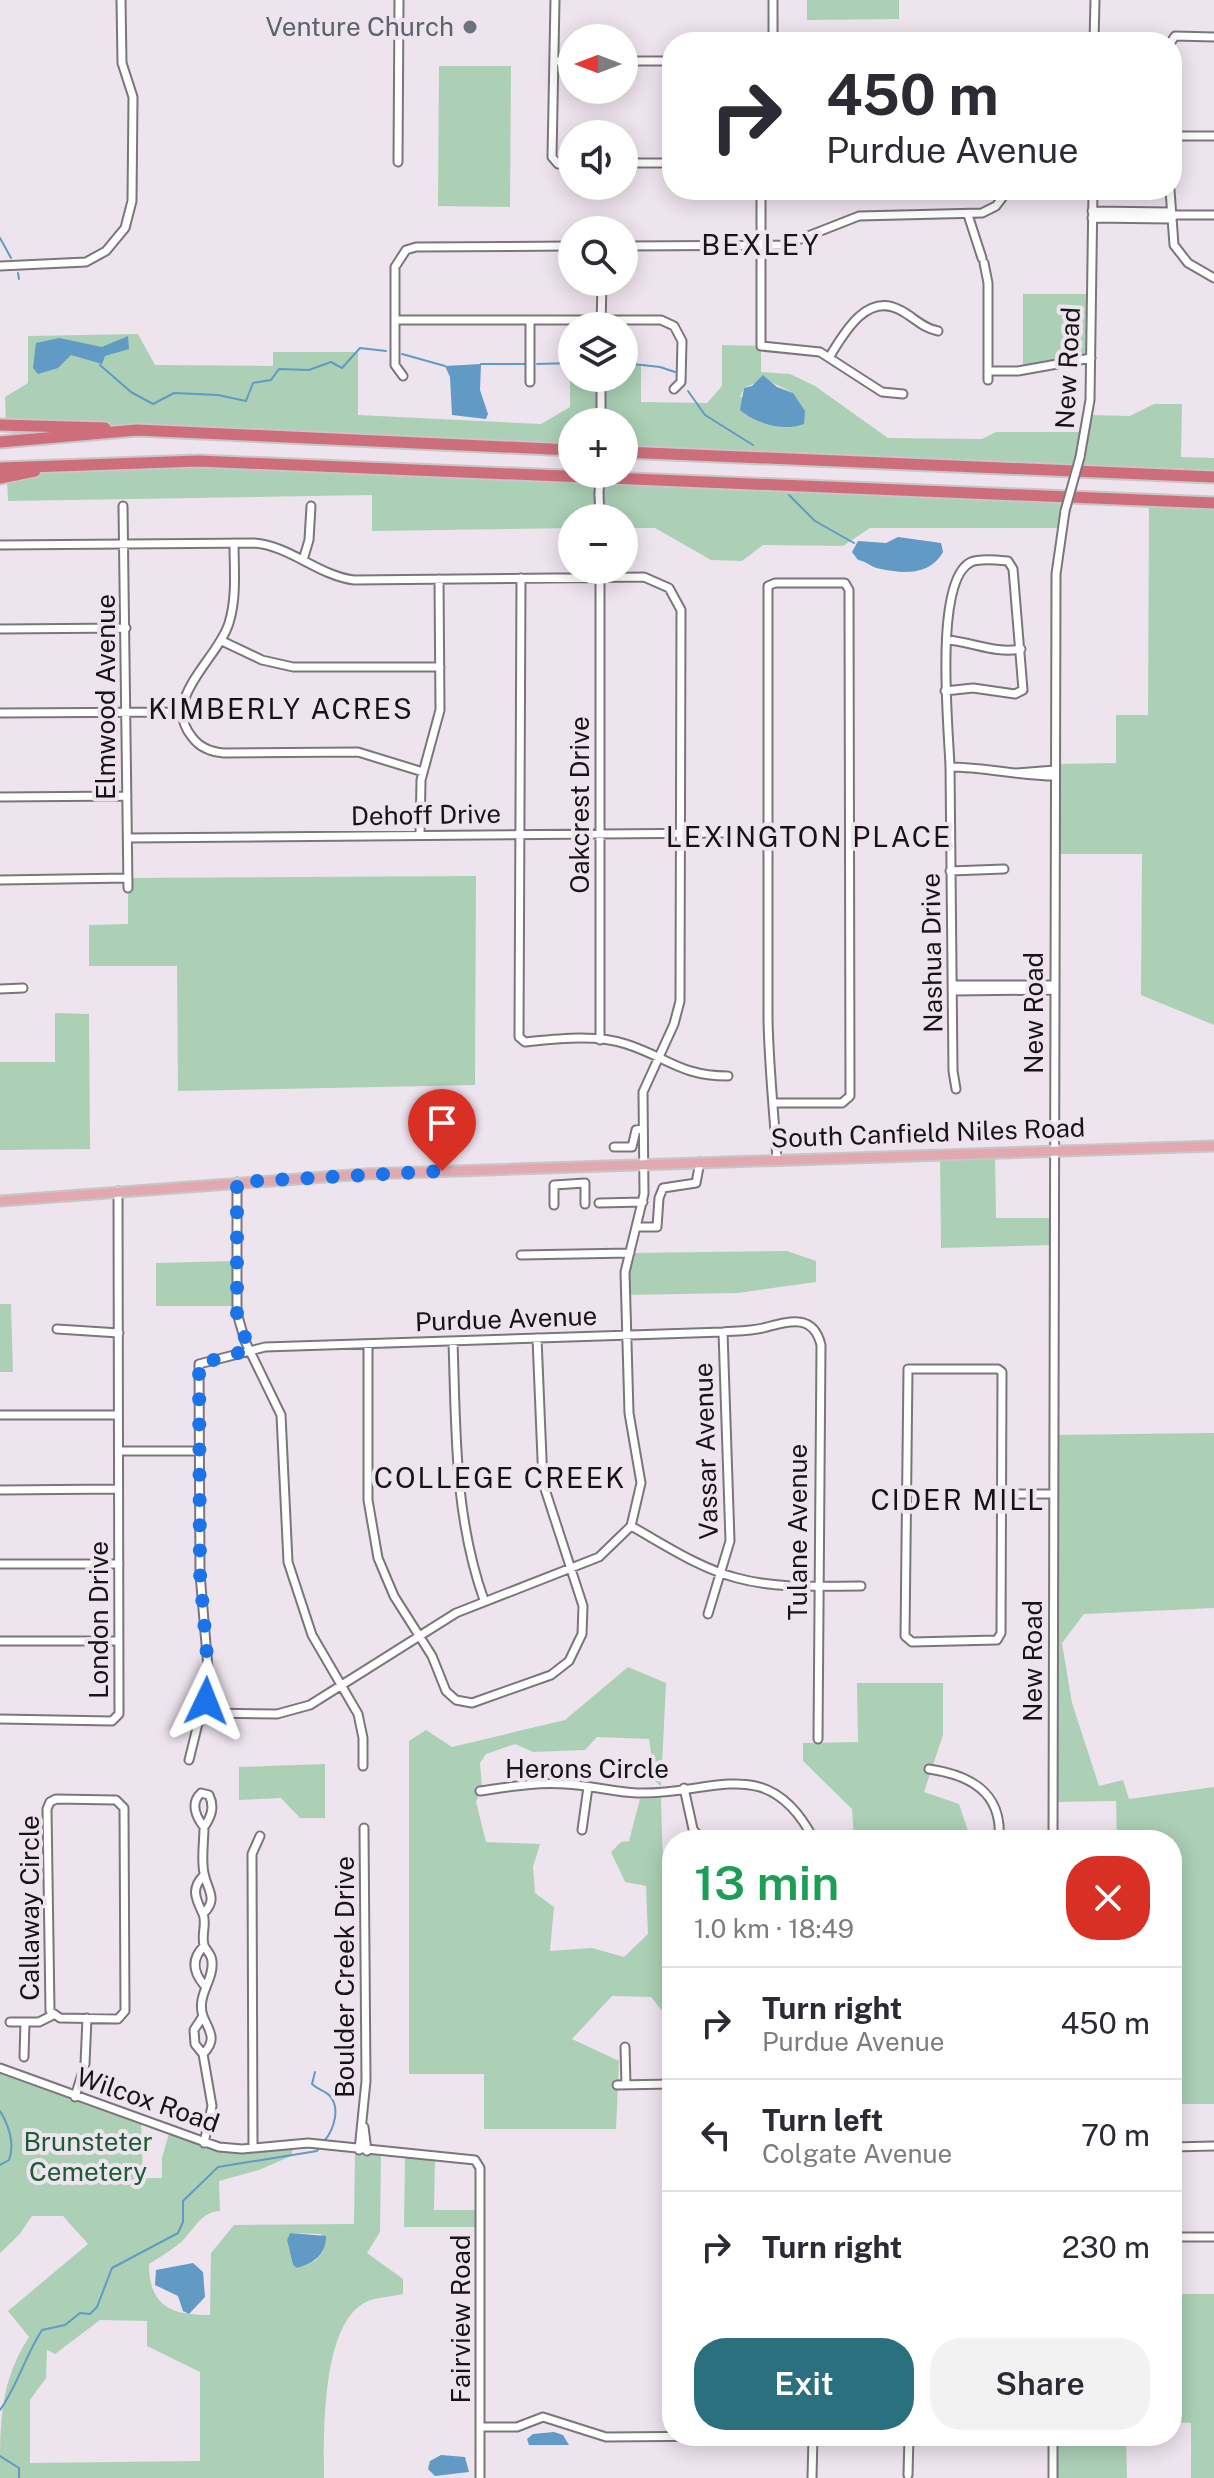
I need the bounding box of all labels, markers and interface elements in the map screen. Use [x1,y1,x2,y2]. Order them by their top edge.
place label: Venture Church [265,11,454,42]
marker: Venture Church [461,18,479,36]
north arrow [558,24,638,104]
map controls [558,24,638,584]
text: 450 m [826,62,999,128]
icon: right [694,64,798,168]
button: sound [558,120,638,200]
text: Purdue Avenue [826,129,1079,171]
button: search [558,216,638,296]
district label: BEXLEY [701,228,821,261]
street label: New Road [1049,306,1086,430]
button: layers [558,312,638,392]
button: + [558,408,638,488]
button: − [558,504,638,584]
street label: Elmwood Avenue [90,594,121,800]
district label: KIMBERLY ACRES [148,692,414,725]
street label: Oakcrest Drive [564,716,595,894]
street label: Dehoff Drive [351,798,501,831]
district label: LEXINGTON PLACE [666,820,952,853]
street label: Nashua Drive [915,873,948,1033]
street label: New Road [1018,952,1049,1074]
pin [408,1089,476,1171]
icon: arrive [420,1101,464,1145]
street label: South Canfield Niles Road [770,1112,1086,1153]
street label: Purdue Avenue [414,1300,598,1337]
street label: Vassar Avenue [687,1362,724,1540]
street label: Tulane Avenue [782,1444,813,1620]
district label: COLLEGE CREEK [374,1461,626,1494]
district label: CIDER MILL [871,1483,1045,1516]
street label: London Drive [83,1541,114,1699]
street label: New Road [1017,1600,1048,1722]
position arrow [164,1659,248,1743]
street label: Herons Circle [505,1753,669,1784]
street label: Callaway Circle [14,1815,45,2001]
text: 13 min [694,1854,839,1911]
street label: Boulder Creek Drive [329,1856,360,2098]
button: close [1066,1856,1150,1940]
text: 1.0 km · 18:49 [694,1913,854,1944]
text: Turn right [762,1990,902,2026]
icon: right [694,2001,738,2045]
text: 450 m [1061,2005,1150,2041]
text: Purdue Avenue [762,2026,944,2057]
street label: Wilcox Road [73,2061,224,2138]
text: Turn left [762,2102,883,2138]
icon: left [694,2113,738,2157]
text: 70 m [1081,2117,1150,2153]
park label: Brunsteter Cemetery [23,2126,153,2187]
text: Colgate Avenue [762,2138,952,2169]
icon: right [694,2225,738,2269]
text: Turn right [762,2229,902,2265]
text: 230 m [1062,2229,1150,2265]
street label: Fairview Road [445,2235,476,2403]
button: Exit [694,2338,914,2430]
button: Share [930,2338,1150,2430]

